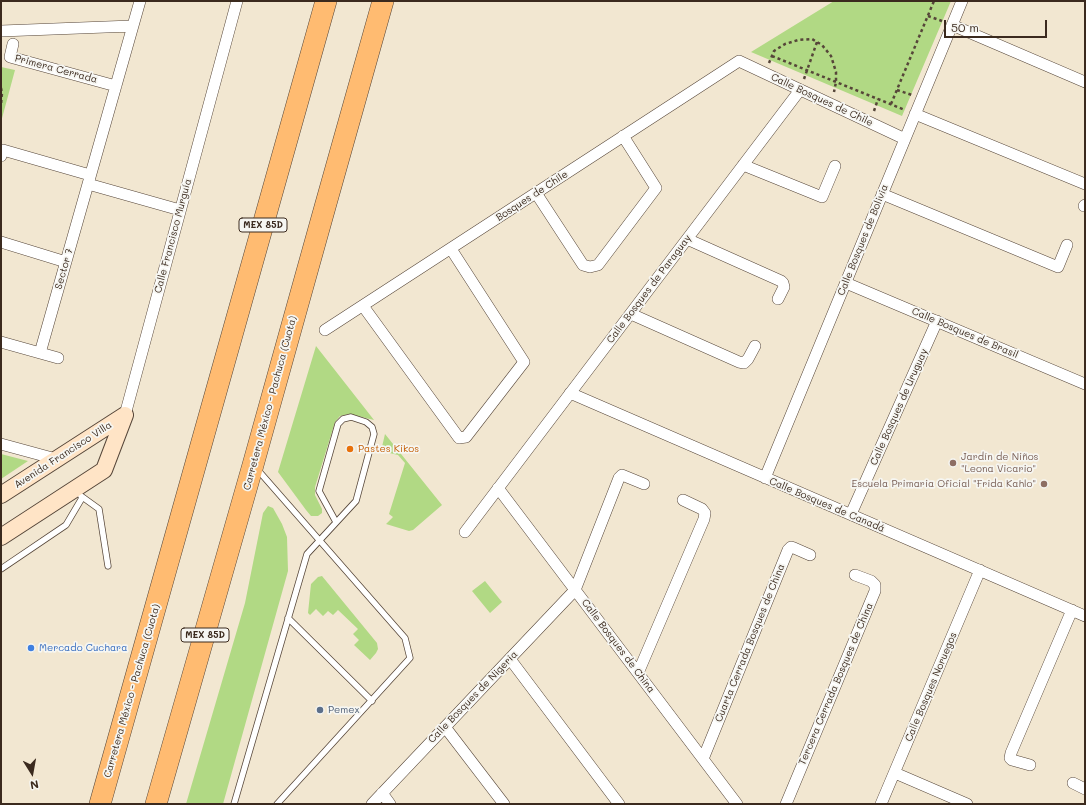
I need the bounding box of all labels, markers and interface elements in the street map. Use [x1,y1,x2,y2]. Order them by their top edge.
scale bar [946,12,1049,38]
text: 50 m [951,19,979,35]
street label: Primera Cerrada [13,52,99,86]
street label: Calle Bosques de Chile [769,71,875,129]
street label: Bosques de Chile [494,168,570,224]
street label: Calle Francisco Murguía [152,177,194,295]
street label: Calle Bosques de Bolivia [835,183,891,297]
road number: MEX 85D [239,218,287,232]
street label: Calle Bosques de Paraguay [604,232,694,346]
street label: Sector 7 [52,247,76,291]
street label: Calle Bosques de Brasil [910,305,1020,361]
street label: Carretera México - Pachuca (Cuota) [241,315,299,491]
street label: Calle Bosques de Uruguay [868,347,930,467]
street label: Avenida Francisco Villa [12,419,114,491]
place label: Pastes Kikos [358,443,419,455]
marker: Pastes Kikos [345,444,355,454]
place label: Jardín de Niños "Leona Vicario" [961,451,1038,474]
marker: Jardín de Niños "Leona Vicario" [948,458,958,468]
street label: Calle Bosques de Canadá [767,475,887,535]
place label: Escuela Primaria Oficial "Frida Kahlo" [851,478,1036,490]
marker: Escuela Primaria Oficial "Frida Kahlo" [1039,479,1049,489]
street label: Cuarta Cerrada Bosques de China [713,562,787,724]
street label: Calle Bosques de China [579,597,657,695]
street label: Tercera Cerrada Bosques de China [796,601,876,767]
street label: Carretera México - Pachuca (Cuota) [101,603,163,779]
road number: MEX 85D [181,628,229,642]
street label: Calle Bosques Noruegos [903,631,959,743]
place label: Mercado Cuchara [39,642,127,654]
marker: Mercado Cuchara [26,643,36,653]
street label: Calle Bosques de Nigeria [426,648,520,746]
place label: Pemex [328,704,360,716]
marker: Pemex [315,705,325,715]
north arrow [12,753,52,793]
text: N [29,777,40,793]

